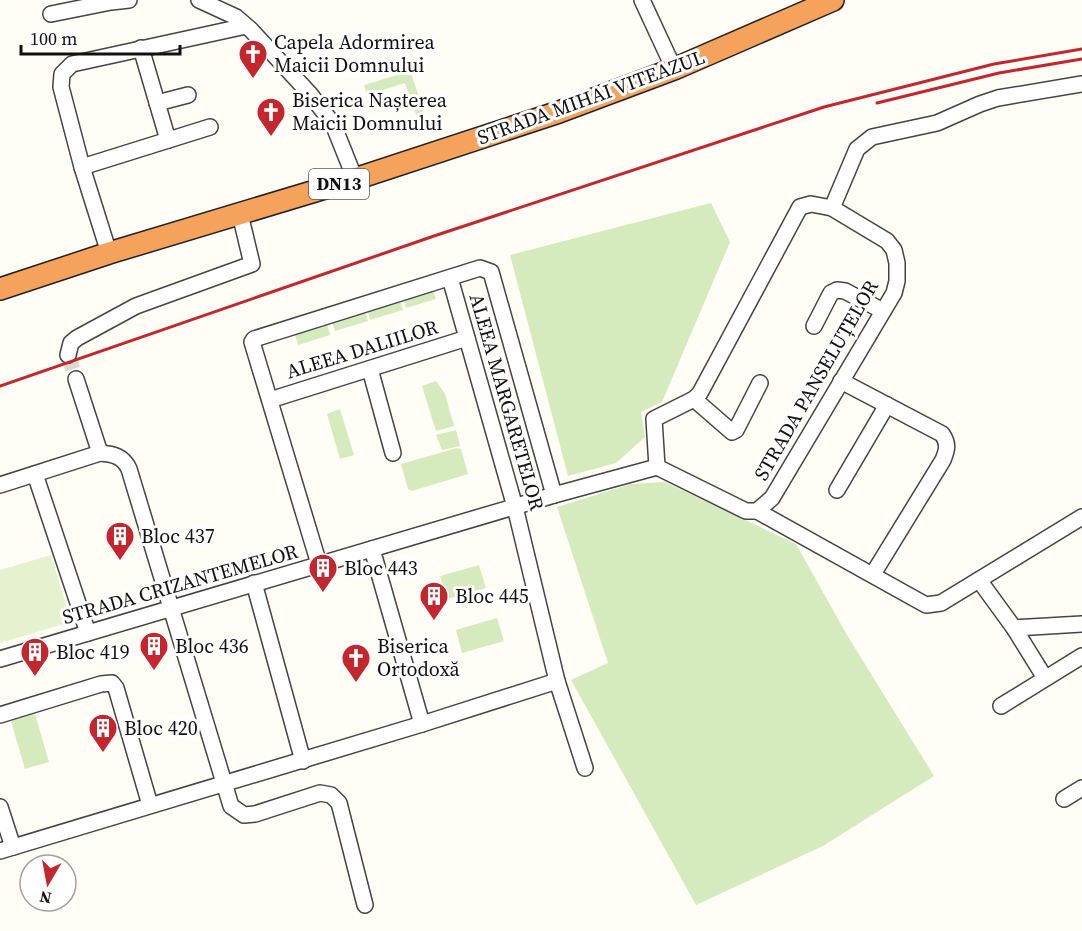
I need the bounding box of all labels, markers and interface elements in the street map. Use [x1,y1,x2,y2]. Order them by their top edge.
scale bar [21,18,180,56]
text: 100 m [30,26,77,51]
place label: Capela Adormirea Maicii Domnului [274,28,436,79]
church icon: Capela Adormirea Maicii Domnului [237,38,269,80]
street label: STRADA MIHAI VITEAZUL [473,43,709,151]
place label: Biserica Nașterea Maicii Domnului [292,86,448,137]
church icon: Biserica Nașterea Maicii Domnului [255,96,287,138]
road number: DN13 [309,169,369,199]
street label: STRADA PANSELUȚELOR [747,275,885,485]
street label: ALEEA MARGARETELOR [463,290,551,514]
street label: ALEEA DALIILOR [283,313,441,385]
building icon: Bloc 437 [104,520,136,562]
place label: Bloc 437 [141,522,215,550]
street label: STRADA CRIZANTEMELOR [59,537,301,631]
building icon: Bloc 443 [307,552,339,594]
place label: Bloc 443 [344,554,418,582]
building icon: Bloc 445 [418,580,450,622]
place label: Bloc 445 [455,582,529,610]
building icon: Bloc 436 [138,630,170,672]
place label: Bloc 436 [175,632,249,660]
place label: Biserica Ortodoxă [377,632,461,683]
building icon: Bloc 419 [19,636,51,678]
place label: Bloc 419 [56,638,130,666]
church icon: Biserica Ortodoxă [340,642,372,684]
building icon: Bloc 420 [87,712,119,754]
place label: Bloc 420 [124,714,198,742]
north arrow [18,853,78,913]
text: N [37,886,53,910]

